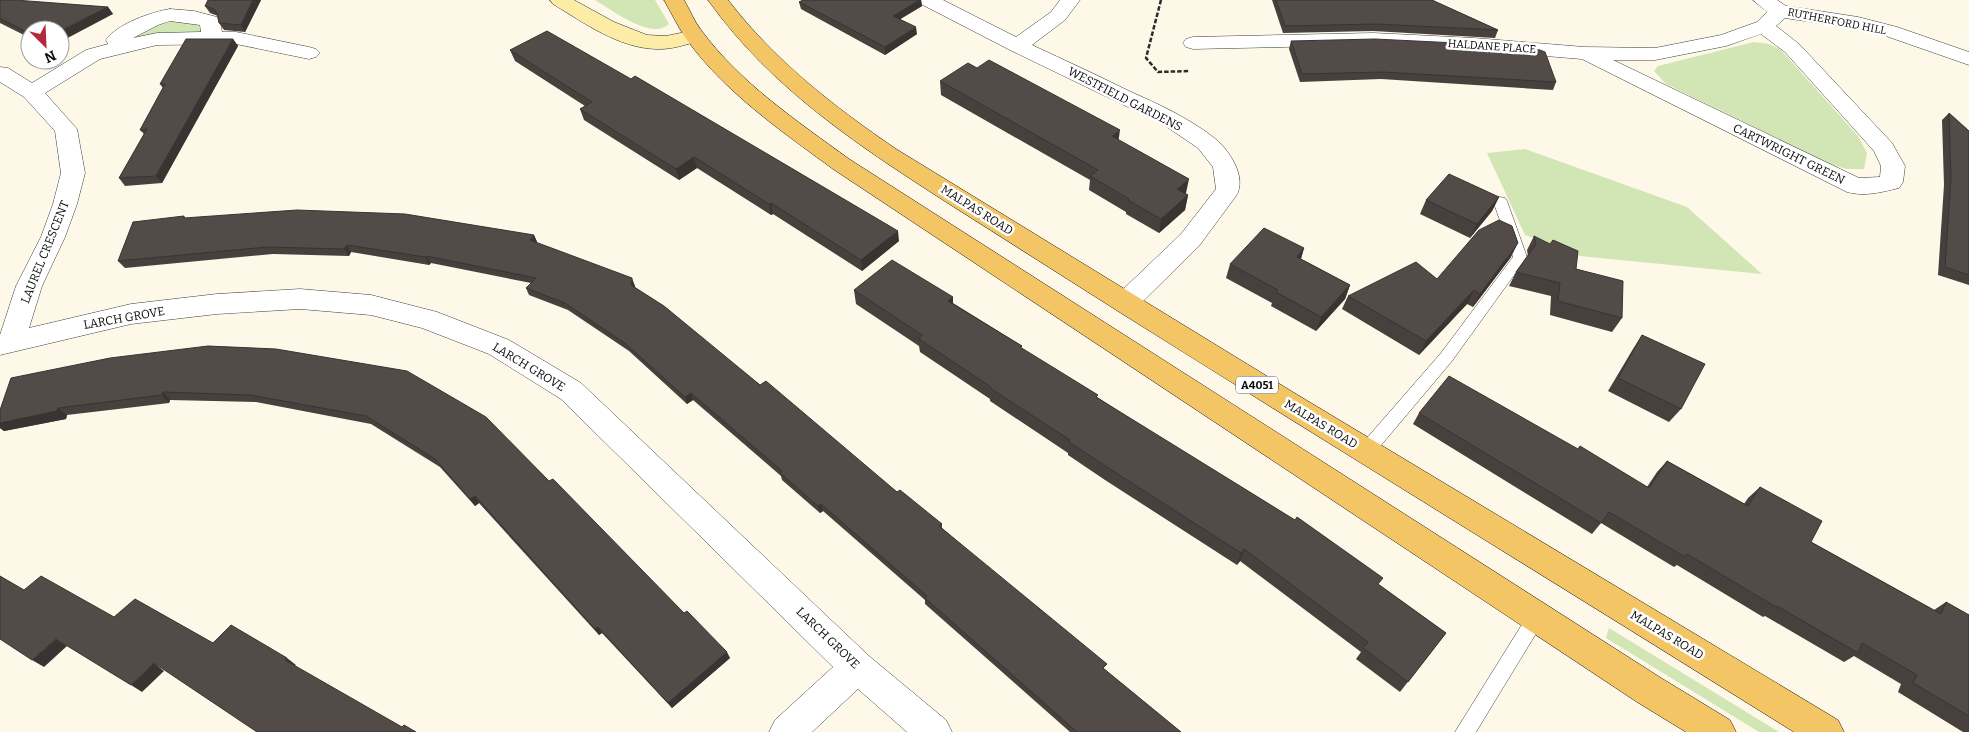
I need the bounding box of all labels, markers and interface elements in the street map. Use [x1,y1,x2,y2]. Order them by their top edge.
street label: RUTHERFORD HILL [1786,6,1887,37]
north arrow [20,20,70,70]
street label: HALDANE PLACE [1447,37,1537,56]
text: N [42,46,58,66]
street label: WESTFIELD GARDENS [1066,64,1184,134]
street label: CARTWRIGHT GREEN [1731,121,1848,187]
street label: MALPAS ROAD [938,182,1016,238]
street label: LAUREL CRESCENT [18,199,72,305]
street label: LARCH GROVE [82,304,166,332]
street label: LARCH GROVE [490,340,568,394]
road number: A4051 [1236,376,1278,394]
street label: MALPAS ROAD [1282,397,1360,451]
street label: LARCH GROVE [794,604,862,672]
street label: MALPAS ROAD [1628,608,1706,662]

